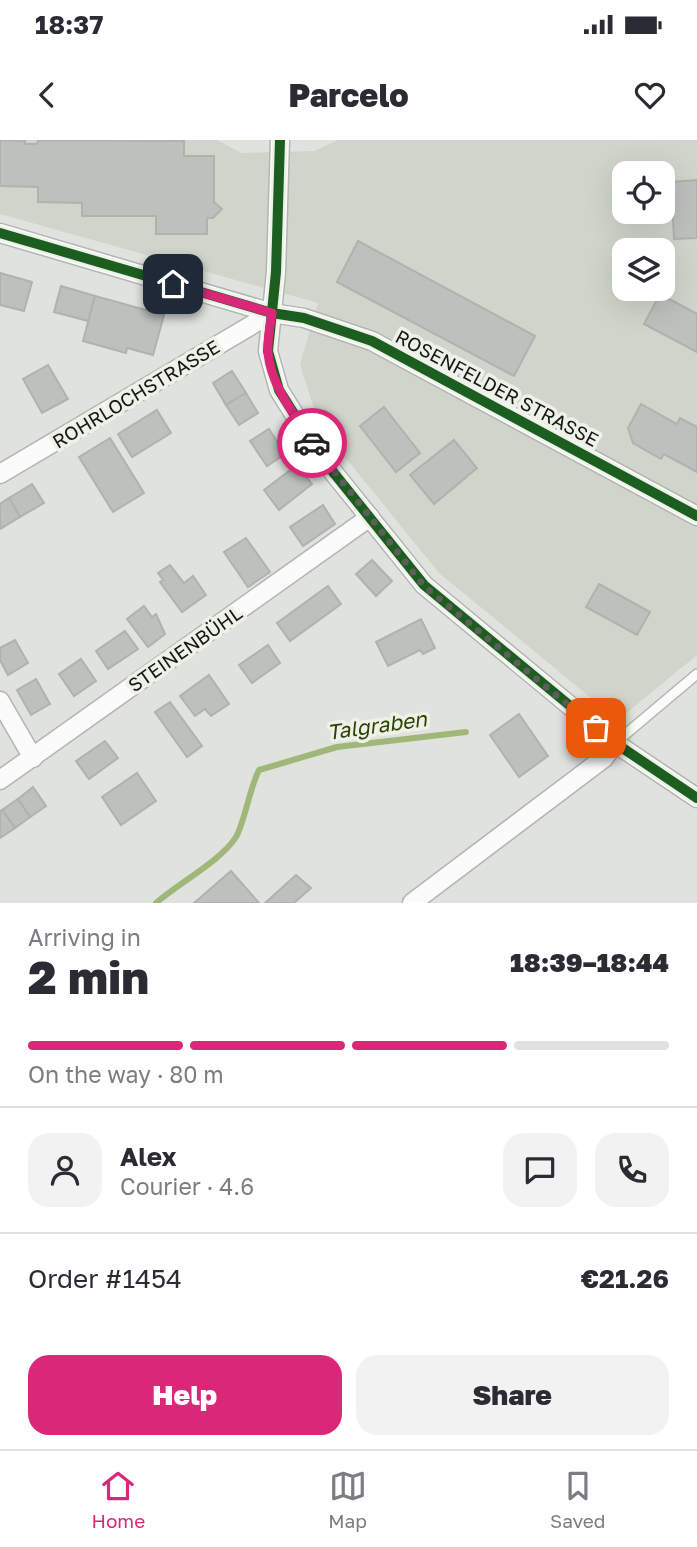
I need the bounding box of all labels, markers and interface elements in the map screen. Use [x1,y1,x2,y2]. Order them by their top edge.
text: 18:37 [35,9,103,40]
icon: back [28,76,66,114]
text: Parcelo [288,76,409,114]
icon: heart [631,76,669,114]
map controls [612,161,675,301]
button: locate [612,161,675,224]
button: layers [612,238,675,301]
pin [143,254,203,314]
icon: home [154,265,192,303]
street label: ROSENFELDER STRASSE [392,324,603,451]
street label: ROHRLOCHSTRASSE [48,335,224,453]
courier [277,408,347,478]
icon: car [293,424,331,462]
street label: STEINENBÜHL [123,601,246,696]
pin [566,698,626,758]
water label: Talgraben [325,705,429,745]
icon: bag [577,709,615,747]
text: Arriving in [28,923,141,951]
text: 18:39–18:44 [510,947,669,978]
text: 2 min [28,949,149,1004]
text: On the way · 80 m [28,1060,224,1088]
button: person [28,1133,102,1207]
button: chat [503,1133,577,1207]
button: phone [595,1133,669,1207]
text: Alex [120,1141,177,1172]
text: Courier · 4.6 [120,1172,254,1200]
text: Order #1454 [28,1263,182,1294]
text: €21.26 [581,1263,669,1294]
button: Help [28,1355,342,1435]
button: Share [356,1355,669,1435]
tab: Home [92,1467,145,1532]
tab: Map [328,1467,367,1532]
tab: Saved [550,1467,605,1532]

